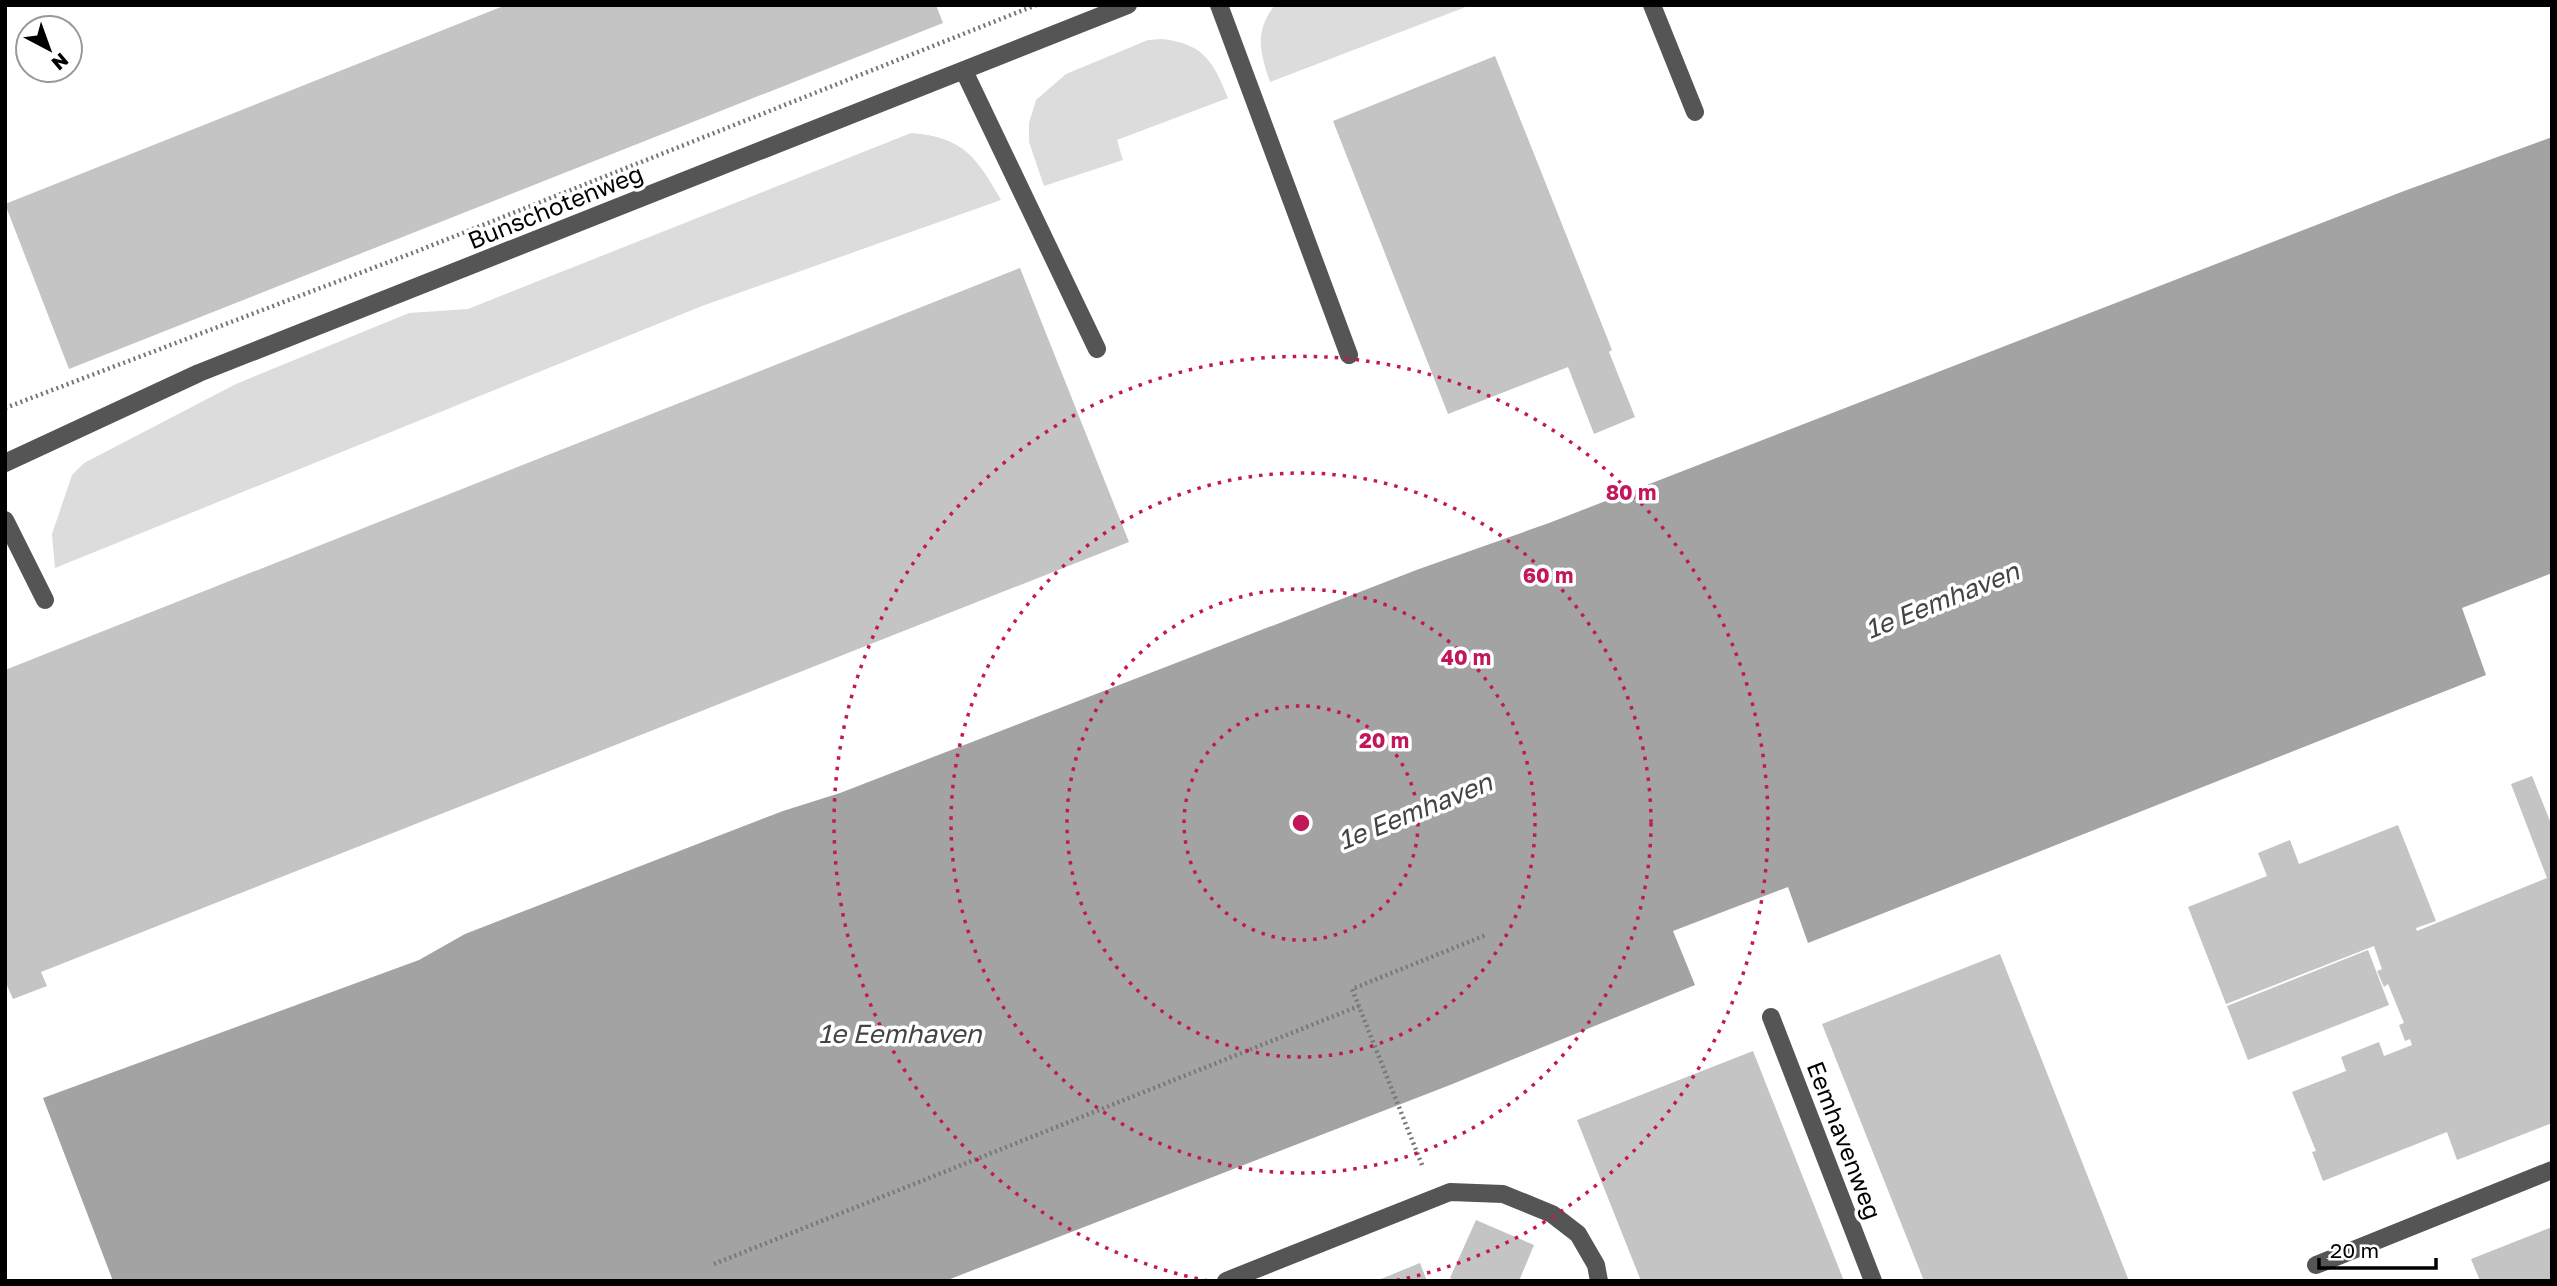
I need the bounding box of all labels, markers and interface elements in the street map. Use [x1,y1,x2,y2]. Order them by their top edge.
north arrow [14,14,84,84]
text: N [47,49,73,76]
street label: Bunschotenweg [463,158,647,254]
text: 80 m [1606,479,1656,505]
water label: 1e Eemhaven [1861,555,2024,645]
text: 60 m [1523,562,1573,588]
text: 40 m [1441,644,1491,670]
text: 20 m [1359,727,1409,753]
water label: 1e Eemhaven [1334,766,1497,856]
centre of rings [1289,811,1313,835]
water label: 1e Eemhaven [818,1018,983,1049]
street label: Eemhavenweg [1802,1057,1888,1223]
scale bar [2319,1226,2436,1270]
text: 20 m [2330,1237,2379,1263]

